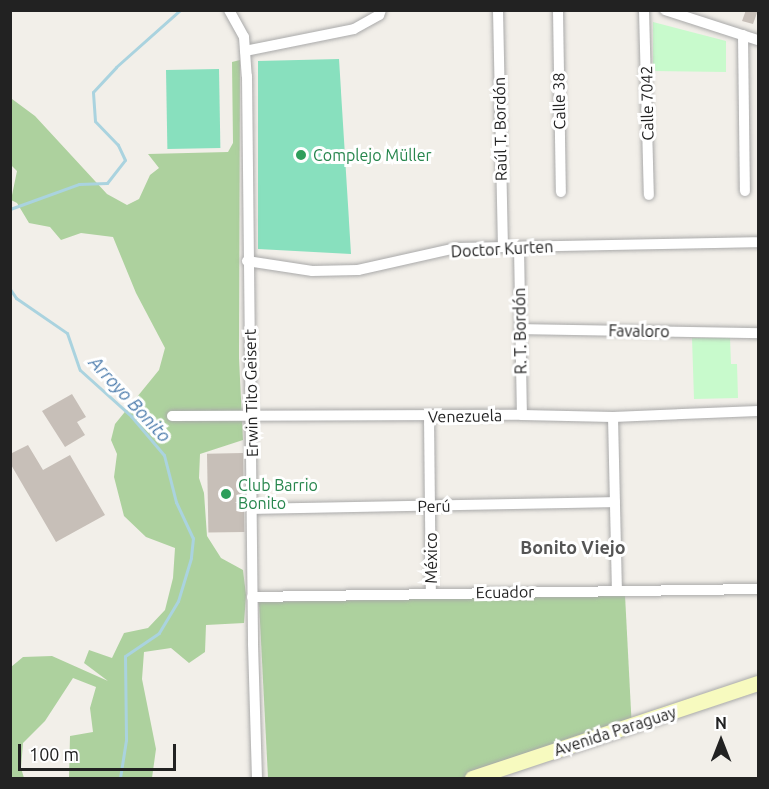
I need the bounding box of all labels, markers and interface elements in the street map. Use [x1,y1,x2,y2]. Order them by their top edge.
street label: Calle 7042 [637,65,657,141]
street label: Calle 38 [549,72,569,130]
street label: Raúl T. Bordón [489,77,511,181]
place label: Complejo Müller [313,145,432,165]
marker: Complejo Müller [294,148,308,162]
street label: Doctor Kurten [450,237,554,261]
street label: R. T. Bordón [510,287,530,375]
street label: Favaloro [608,321,670,341]
street label: Erwin Tito Geisert [240,329,262,457]
water label: Arroyo Bonito [85,352,175,446]
street label: Venezuela [428,406,502,426]
place label: Club Barrio Bonito [238,475,318,513]
marker: Club Barrio Bonito [219,487,233,501]
street label: Perú [417,496,451,516]
street label: México [421,532,441,584]
district label: Bonito Viejo [520,536,626,558]
street label: Ecuador [476,582,534,602]
street label: Avenida Paraguay [552,702,678,760]
north arrow [691,711,751,771]
text: N [715,714,727,732]
scale bar [21,732,178,770]
text: 100 m [29,744,79,764]

